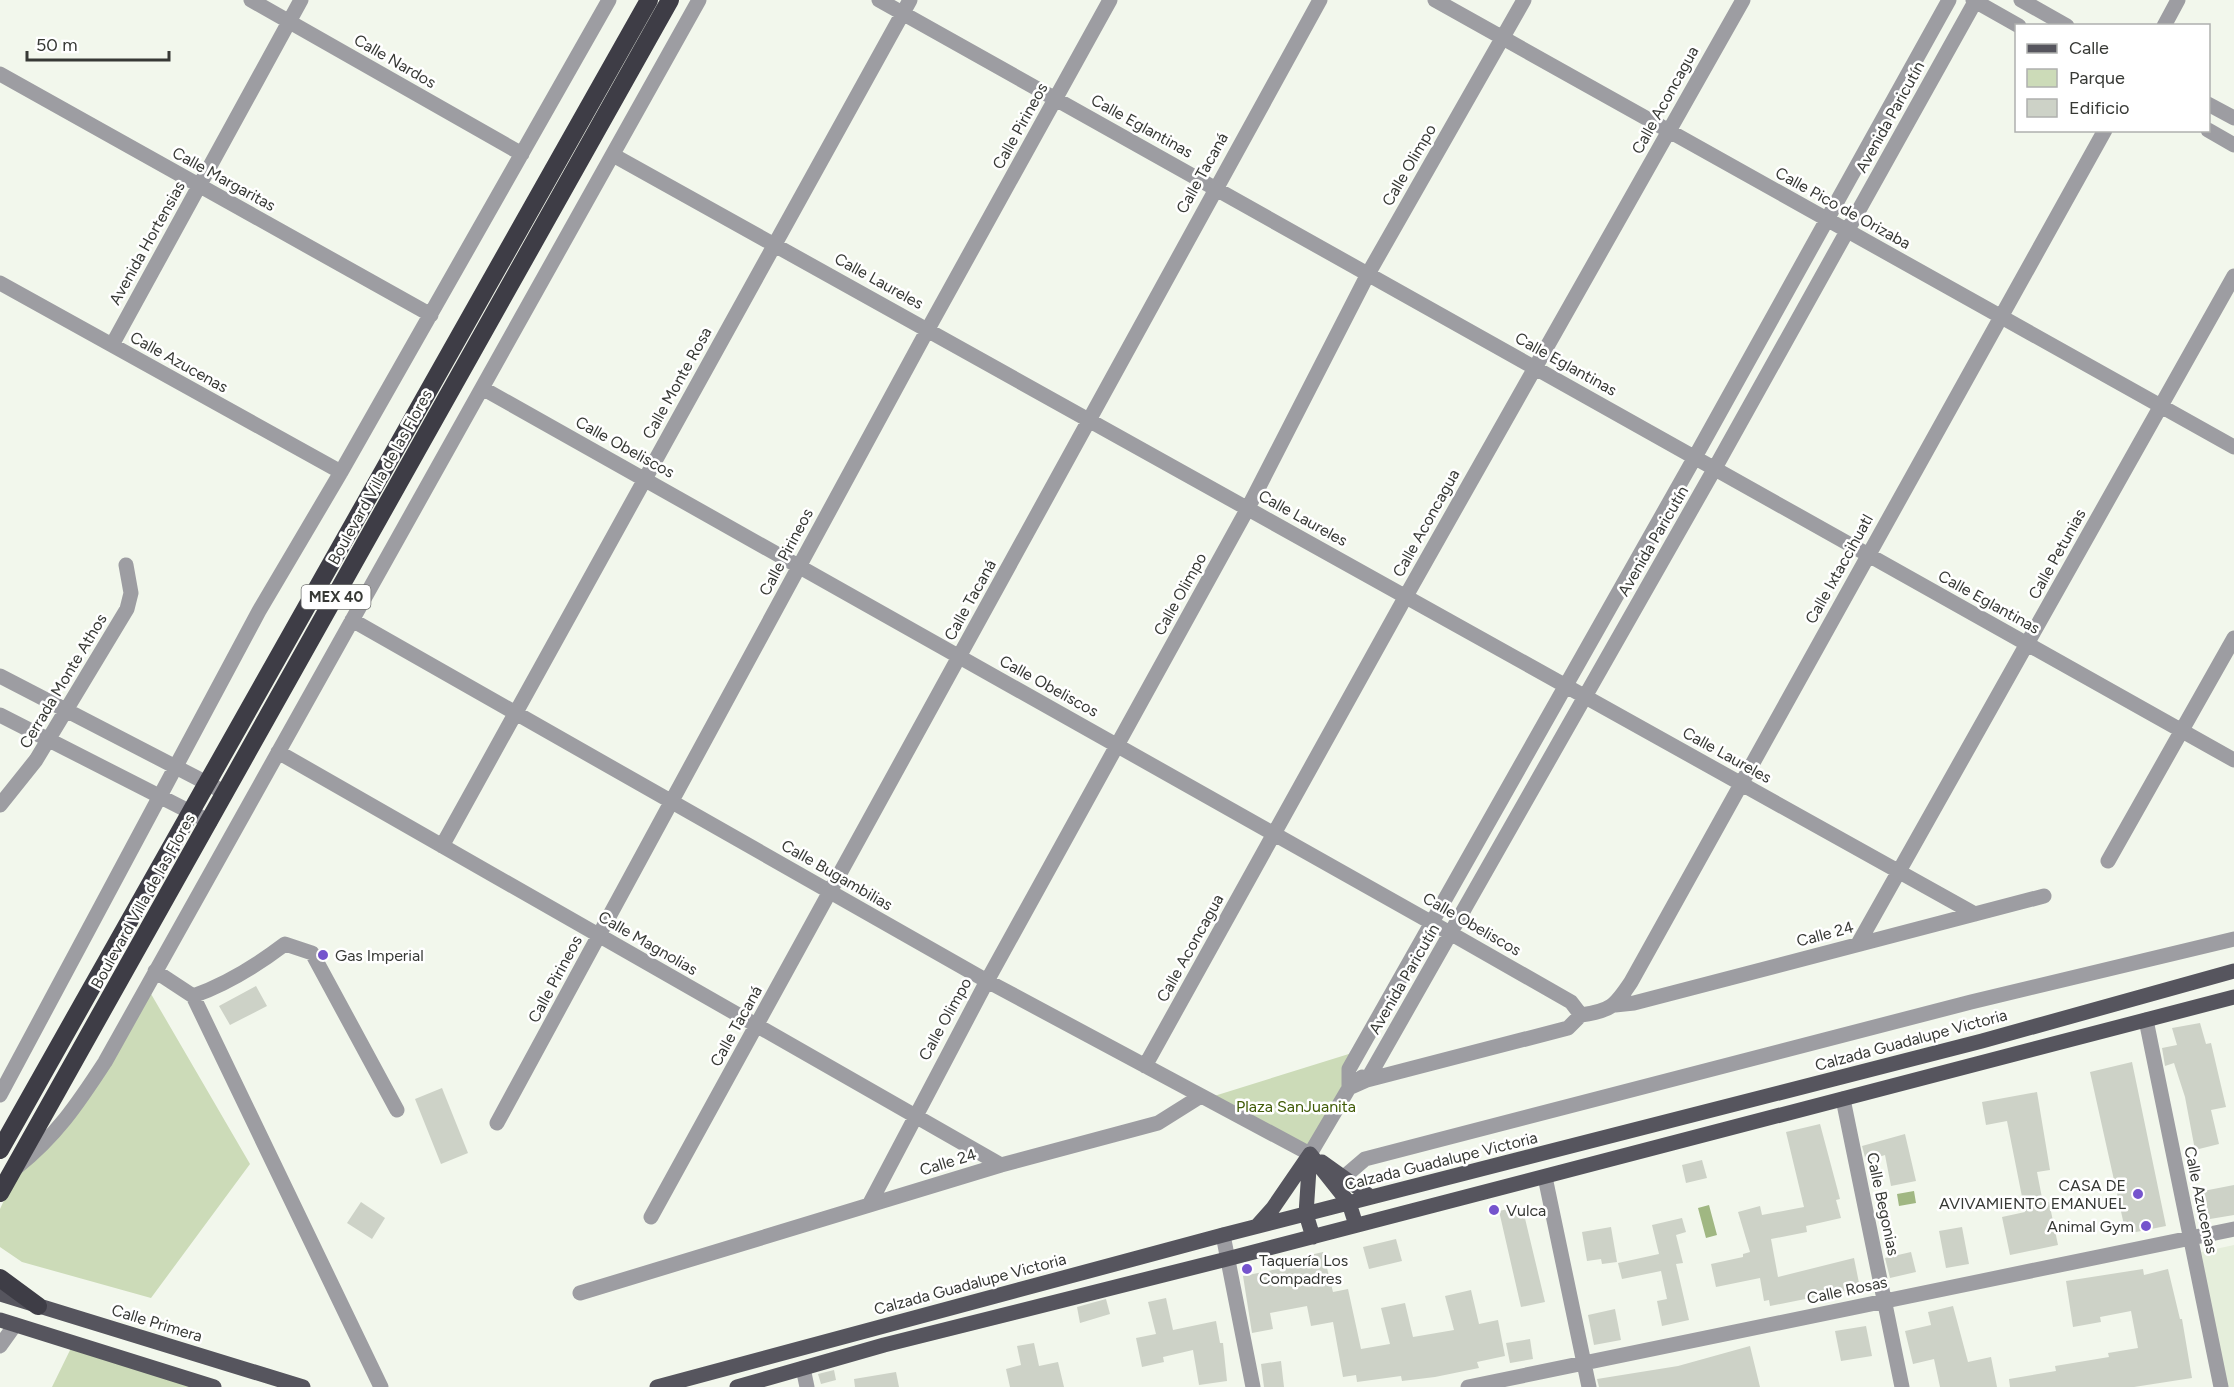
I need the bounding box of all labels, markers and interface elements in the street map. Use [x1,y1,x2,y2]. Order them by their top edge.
scale bar [27,24,170,62]
legend [2015,24,2210,132]
street label: Calle Nardos [351,30,439,92]
text: 50 m [36,34,78,56]
text: Calle [2069,37,2109,59]
street label: Calle Aconcagua [1628,43,1702,157]
street label: Avenida Paricutín [1852,58,1928,176]
text: Parque [2069,67,2125,89]
street label: Calle Pirineos [988,79,1052,173]
street label: Calle Eglantinas [1088,90,1196,162]
text: Edificio [2069,97,2130,119]
street label: Calle Olimpo [1378,121,1440,209]
street label: Calle Tacaná [1172,129,1232,217]
street label: Calle Margaritas [169,143,279,215]
street label: Calle Pico de Orizaba [1772,163,1914,253]
street label: Avenida Hortensias [105,178,189,308]
street label: Calle Laureles [831,249,927,313]
street label: Calle Monte Rosa [638,324,716,442]
street label: Calle Azucenas [127,327,231,397]
street label: Calle Eglantinas [1512,328,1620,400]
street label: Boulevard Villa de las Flores [324,386,436,568]
street label: Calle Obeliscos [572,412,678,482]
street label: Calle Aconcagua [1389,466,1463,580]
street label: Avenida Paricutín [1614,482,1692,600]
street label: Calle Laureles [1255,486,1351,550]
street label: Calle Pirineos [755,505,817,599]
street label: Calle Petunias [2024,505,2090,603]
street label: Calle Ixtaccihuatl [1801,511,1877,627]
street label: Calle Olimpo [1150,549,1210,639]
street label: Calle Tacaná [940,556,1000,644]
street label: Calle Eglantinas [1935,566,2043,638]
road number: MEX 40 [302,585,370,609]
street label: Cerrada Monte Athos [15,610,111,752]
street label: Calle Obeliscos [996,651,1102,721]
street label: Calle Laureles [1679,723,1775,787]
street label: Boulevard Villa de las Flores [87,810,199,992]
street label: Calle Bugambilias [778,835,896,915]
street label: Calle Obeliscos [1420,888,1524,960]
street label: Calle Aconcagua [1153,891,1227,1005]
street label: Calle Magnolias [595,907,701,979]
street label: Calle 24 [1794,917,1856,951]
street label: Avenida Paricutín [1365,920,1443,1038]
street label: Calle Pirineos [524,932,586,1026]
place label: Gas Imperial [335,946,424,965]
marker: Gas Imperial [316,948,330,962]
street label: Calle Olimpo [915,974,975,1064]
street label: Calle Tacaná [706,982,766,1070]
street label: Calzada Guadalupe Victoria [1813,1005,2009,1075]
park label: Plaza SanJuanita [1236,1097,1356,1116]
street label: Calzada Guadalupe Victoria [1343,1128,1539,1194]
street label: Calle 24 [917,1144,979,1180]
street label: Calle Azucenas [2180,1145,2222,1255]
street label: Calle Begonias [1863,1151,1903,1257]
place label: CASA DE AVIVAMIENTO EMANUEL [1939,1176,2127,1213]
marker: CASA DE AVIVAMIENTO EMANUEL [2131,1187,2145,1201]
place label: Vulca [1506,1201,1546,1220]
marker: Vulca [1487,1203,1501,1217]
place label: Animal Gym [2047,1217,2134,1236]
marker: Animal Gym [2139,1219,2153,1233]
street label: Calzada Guadalupe Victoria [872,1249,1068,1319]
place label: Taquería Los Compadres [1259,1251,1348,1288]
marker: Taquería Los Compadres [1240,1262,1254,1276]
street label: Calle Rosas [1805,1272,1889,1308]
street label: Calle Primera [109,1300,205,1346]

